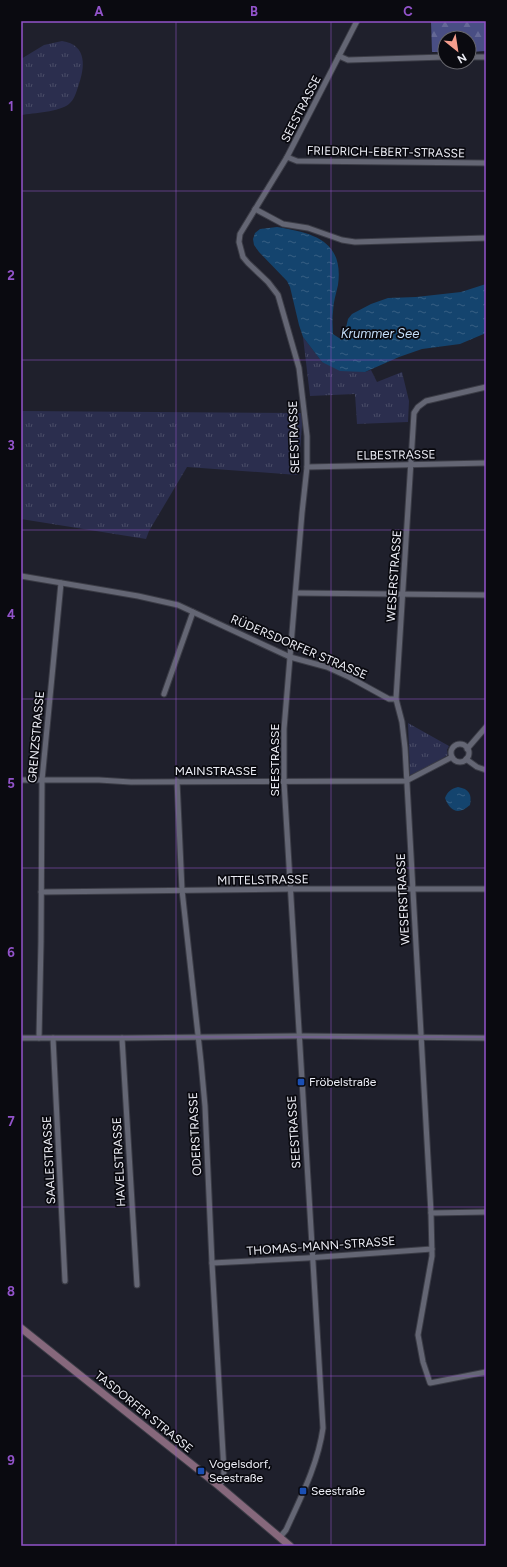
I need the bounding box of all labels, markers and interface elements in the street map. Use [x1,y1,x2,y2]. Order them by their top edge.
text: A [94,4,104,19]
text: B [250,4,258,19]
text: C [403,4,413,19]
north arrow [437,30,477,70]
text: N [455,50,469,66]
street label: SEESTRASSE [278,73,324,145]
text: 1 [8,99,14,114]
street label: FRIEDRICH-EBERT-STRASSE [307,144,465,160]
text: 2 [7,268,15,283]
water label: Krummer See [341,326,419,341]
street label: SEESTRASSE [286,400,302,474]
text: 3 [7,438,15,453]
street label: ELBESTRASSE [356,447,436,463]
street label: WESERSTRASSE [384,530,404,622]
text: 4 [7,607,15,622]
street label: RÜDERSDORFER STRASSE [229,612,369,682]
street label: GRENZSTRASSE [25,690,47,784]
street label: SEESTRASSE [268,723,282,797]
street label: MAINSTRASSE [175,764,257,778]
text: 5 [7,776,15,791]
street label: WESERSTRASSE [394,853,412,945]
street label: MITTELSTRASSE [217,872,309,888]
text: 6 [7,945,15,960]
place label: Fröbelstraße [309,1075,377,1089]
marker: Fröbelstraße [296,1077,306,1087]
street label: ODERSTRASSE [186,1092,204,1176]
street label: SEESTRASSE [284,1095,304,1169]
text: 7 [7,1114,15,1129]
street label: SAALESTRASSE [40,1115,58,1205]
street label: HAVELSTRASSE [110,1117,128,1207]
street label: THOMAS-MANN-STRASSE [246,1234,396,1258]
text: 8 [7,1284,15,1299]
street label: TASDORFER STRASSE [92,1368,196,1456]
text: 9 [7,1453,15,1468]
place label: Vogelsdorf, Seestraße [209,1457,271,1485]
marker: Vogelsdorf, Seestraße [196,1466,206,1476]
place label: Seestraße [311,1484,366,1498]
marker: Seestraße [298,1486,308,1496]

